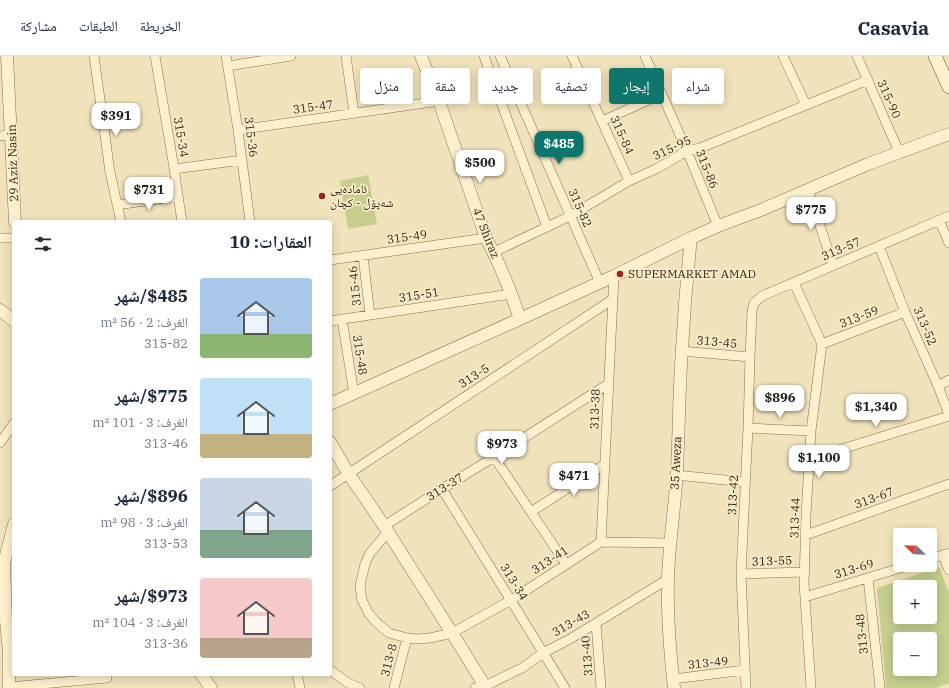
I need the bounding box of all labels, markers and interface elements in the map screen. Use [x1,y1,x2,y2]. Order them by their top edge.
text: Casavia [858,16,929,40]
text: مشاركة [20,17,57,35]
text: الطبقات [79,17,118,35]
text: الخريطة [140,17,181,35]
chip: منزل [360,68,413,104]
chip: شقة [421,68,470,104]
chip: جديد [478,68,533,104]
chip: تصفية [541,68,601,104]
chip: إيجار [609,68,664,104]
chip: شراء [672,68,724,104]
street label: 315-90 [874,77,905,120]
street label: 315-47 [292,96,334,117]
pin: $391 [92,103,140,137]
text: $391 [100,107,132,124]
street label: 315-84 [607,113,638,156]
street label: 315-34 [171,116,192,158]
street label: 315-36 [242,116,261,158]
street label: 29 Aziz Nasin [4,124,21,202]
pin: $485 [535,131,583,165]
street label: 315-95 [650,132,693,163]
text: $485 [543,135,575,152]
street label: 315-86 [693,147,722,190]
pin: $500 [456,150,504,184]
text: $500 [464,154,496,171]
pin: $731 [125,177,173,211]
text: $731 [133,181,165,198]
place label: ئامادەیی شەپۆل - کچان [330,181,394,210]
street label: 315-82 [565,186,596,229]
marker: ئامادەیی شەپۆل - کچان [317,191,327,201]
pin: $775 [787,197,835,231]
text: $775 [795,201,827,218]
street label: 47 Shiraz [469,205,503,260]
street label: 315-49 [386,226,428,247]
text: العقارات: 10 [230,231,312,253]
icon: filters [32,233,54,255]
street label: 313-57 [819,234,862,263]
street label: 315-46 [345,265,364,307]
place label: SUPERMARKET AMAD [628,266,756,281]
marker: SUPERMARKET AMAD [615,269,625,279]
street label: 315-51 [398,284,440,305]
text: $485/شهر [115,285,188,307]
icon: home [232,294,280,342]
street label: 313-59 [837,302,881,331]
street label: 313-52 [911,304,940,347]
text: الغرف: 2 · 56 m² [100,314,188,331]
street label: 313-45 [696,332,738,351]
street label: 315-48 [350,334,371,376]
text: 315-82 [144,335,188,352]
street label: 313-5 [456,360,492,391]
text: $775/شهر [115,385,188,407]
pin: $896 [756,385,804,419]
street label: 313-38 [586,388,603,430]
text: $896 [764,389,796,406]
icon: home [232,394,280,442]
pin: $1,340 [843,394,909,428]
text: $1,340 [855,398,897,415]
text: الغرف: 3 · 101 m² [92,414,188,431]
pin: $973 [478,431,526,465]
text: 313-46 [144,435,188,452]
text: $973 [486,435,518,452]
street label: 35 Aweza [667,435,684,490]
pin: $1,100 [786,445,852,479]
text: $1,100 [798,449,840,466]
pin: $471 [550,463,598,497]
text: $471 [558,467,590,484]
street label: 313-37 [423,469,466,504]
street label: 313-42 [724,474,741,516]
street label: 313-67 [852,484,896,512]
text: $896/شهر [115,485,188,507]
icon: home [232,494,280,542]
street label: 313-44 [786,497,803,539]
text: الغرف: 3 · 98 m² [100,514,188,531]
north arrow [893,528,937,572]
map controls [893,528,937,676]
text: 313-53 [144,535,188,552]
street label: 313-41 [529,542,571,577]
street label: 313-55 [751,552,793,569]
street label: 313-69 [832,555,876,582]
street label: 313-34 [497,560,532,603]
button: + [893,580,937,624]
text: $973/شهر [115,585,188,607]
icon: home [232,594,280,642]
street label: 313-43 [549,606,592,639]
street label: 313-48 [852,613,871,655]
text: الغرف: 3 · 104 m² [92,614,188,631]
button: − [893,632,937,676]
text: 313-36 [144,635,188,652]
street label: 313-40 [578,635,595,677]
street label: 313-8 [377,642,400,678]
street label: 313-49 [687,653,729,672]

